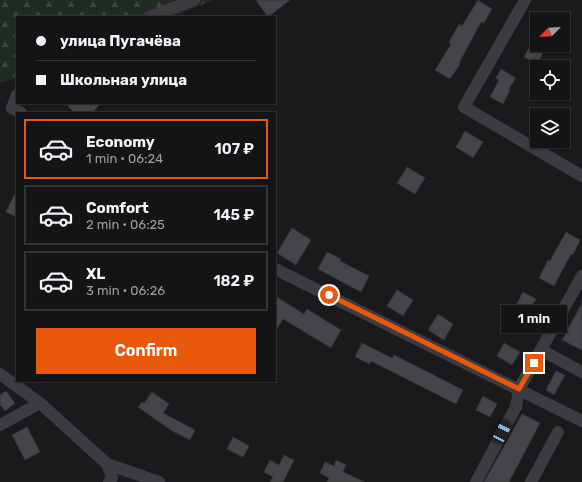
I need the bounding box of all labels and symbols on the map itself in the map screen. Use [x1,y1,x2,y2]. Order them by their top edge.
north arrow [530,12,570,52]
route start [320,286,338,304]
callout: 1 min [501,305,567,333]
route end [525,354,543,372]
car [491,419,513,445]

